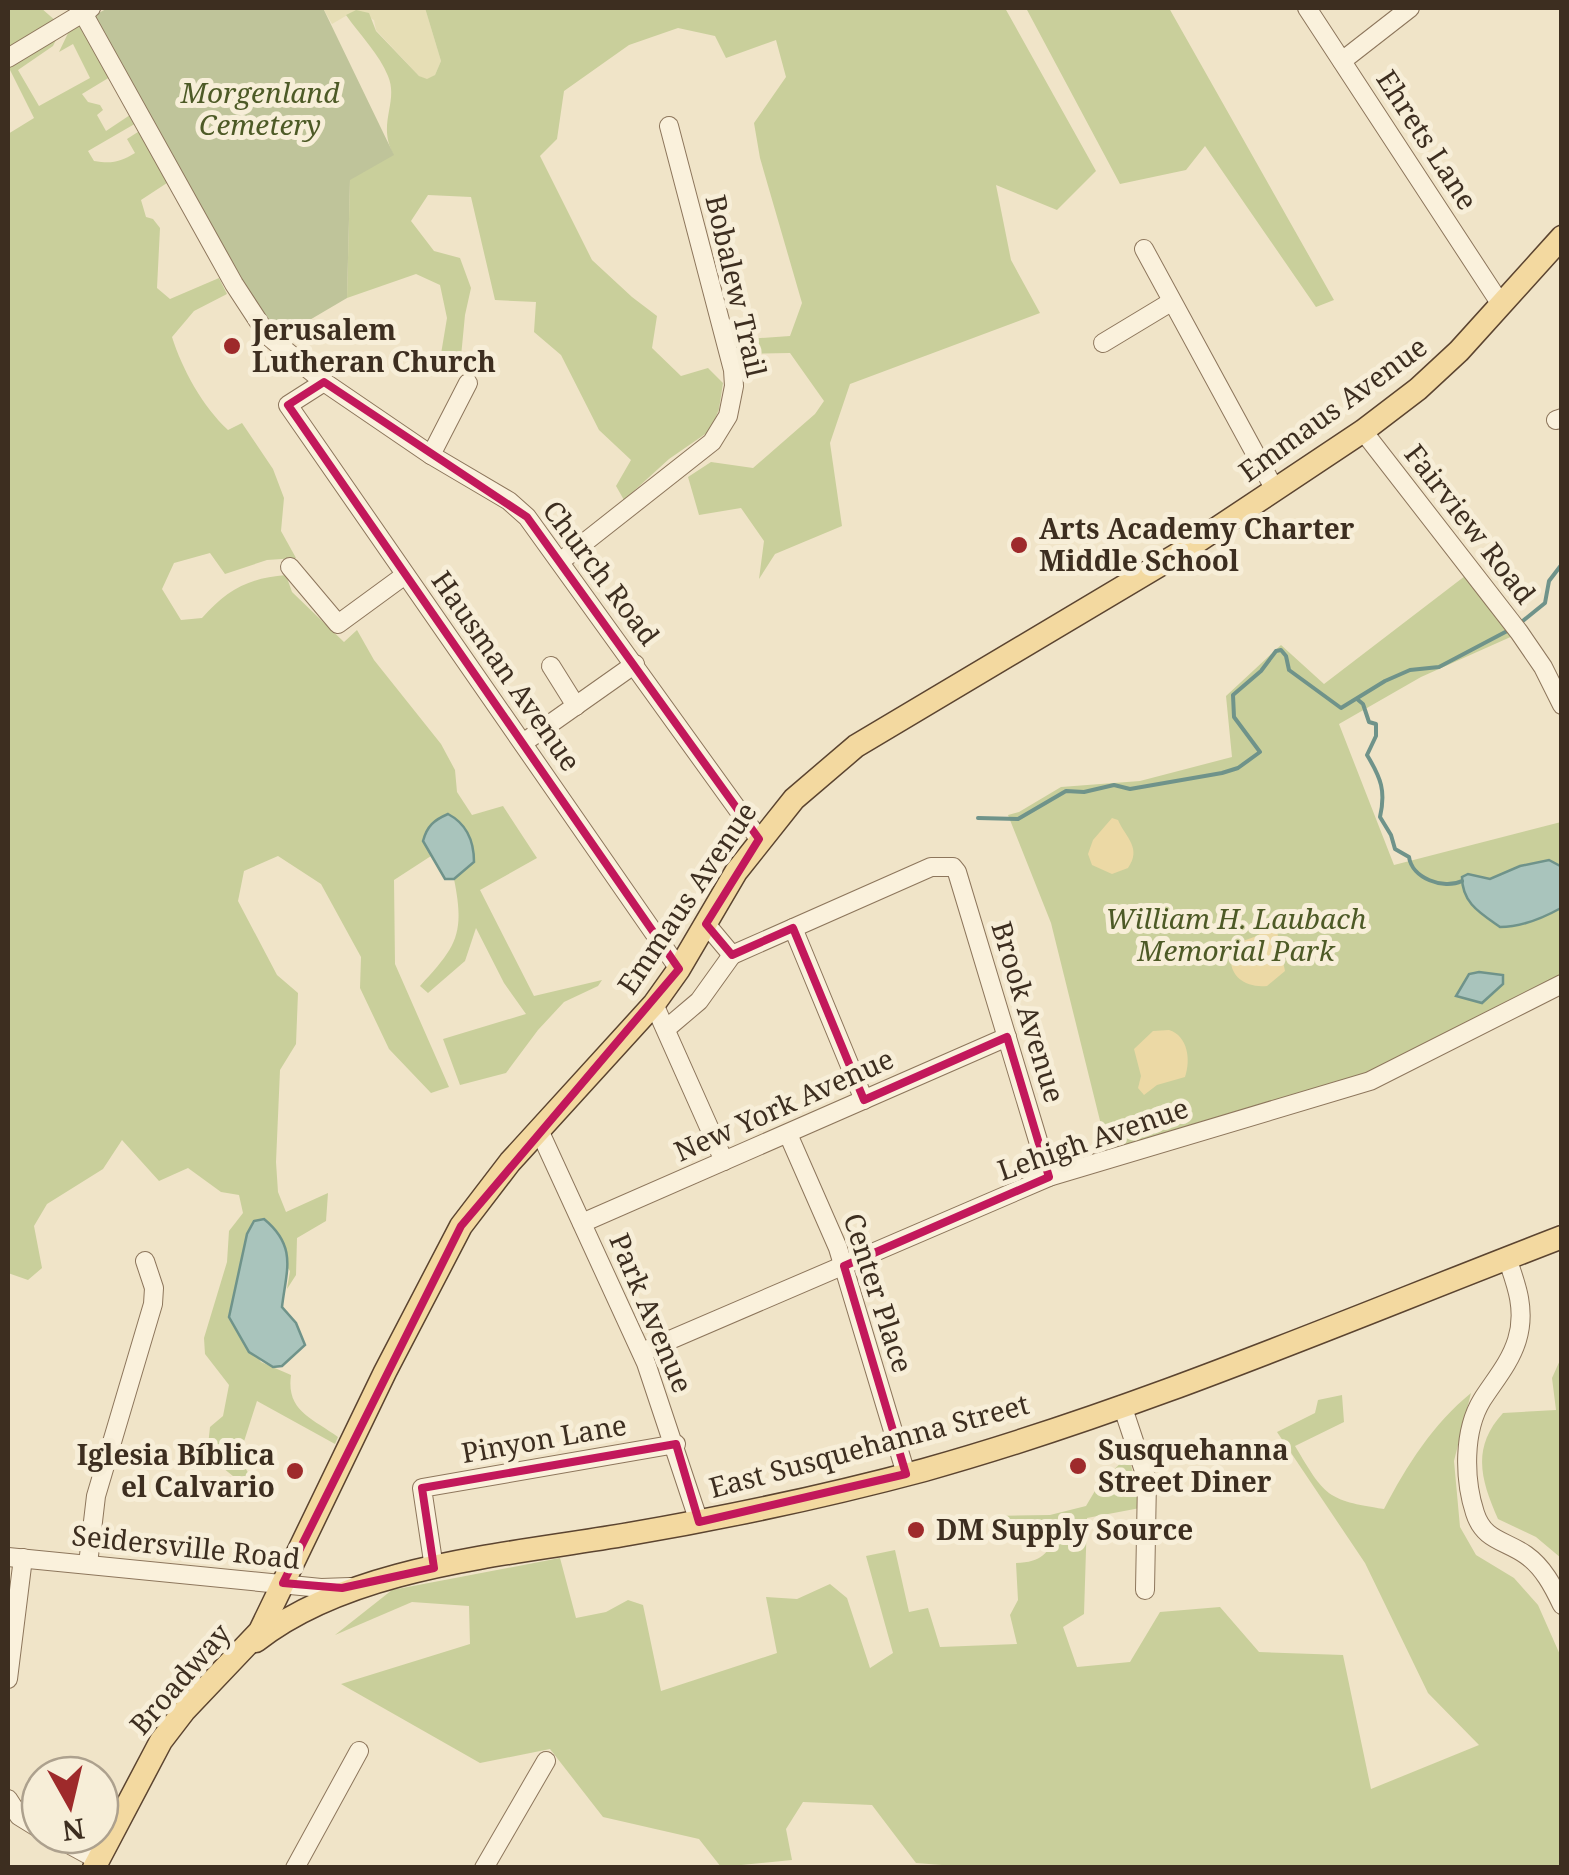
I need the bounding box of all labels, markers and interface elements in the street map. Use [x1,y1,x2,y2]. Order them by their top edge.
street label: Ehrets Lane [1368,62,1487,217]
park label: Morgenland Cemetery [180,73,340,143]
street label: Bobalew Trail [698,191,776,381]
place label: Jerusalem Lutheran Church [251,310,496,380]
street label: Emmaus Avenue [1231,327,1434,489]
marker: Jerusalem Lutheran Church [221,335,243,357]
street label: Fairview Road [1397,436,1545,611]
street label: Church Road [535,492,669,653]
place label: Arts Academy Charter Middle School [1039,509,1355,579]
marker: Arts Academy Charter Middle School [1008,534,1030,556]
street label: Hausman Avenue [424,563,590,778]
street label: Emmaus Avenue [608,794,765,1001]
park label: William H. Laubach Memorial Park [1105,899,1367,969]
street label: Brook Avenue [983,916,1075,1107]
street label: New York Avenue [668,1039,899,1170]
street label: Lehigh Avenue [992,1088,1193,1188]
street label: Center Place [835,1208,923,1377]
street label: Park Avenue [601,1227,703,1398]
street label: East Susquehanna Street [705,1384,1033,1506]
street label: Pinyon Lane [458,1405,629,1471]
place label: Susquehanna Street Diner [1098,1430,1289,1500]
place label: Iglesia Bíblica el Calvario [77,1435,275,1505]
marker: Susquehanna Street Diner [1067,1455,1089,1477]
marker: Iglesia Bíblica el Calvario [284,1460,306,1482]
place label: DM Supply Source [936,1510,1193,1548]
street label: Seidersville Road [70,1515,302,1577]
marker: DM Supply Source [905,1519,927,1541]
street label: Broadway [120,1615,238,1742]
north arrow [20,1755,120,1855]
text: N [60,1810,87,1851]

